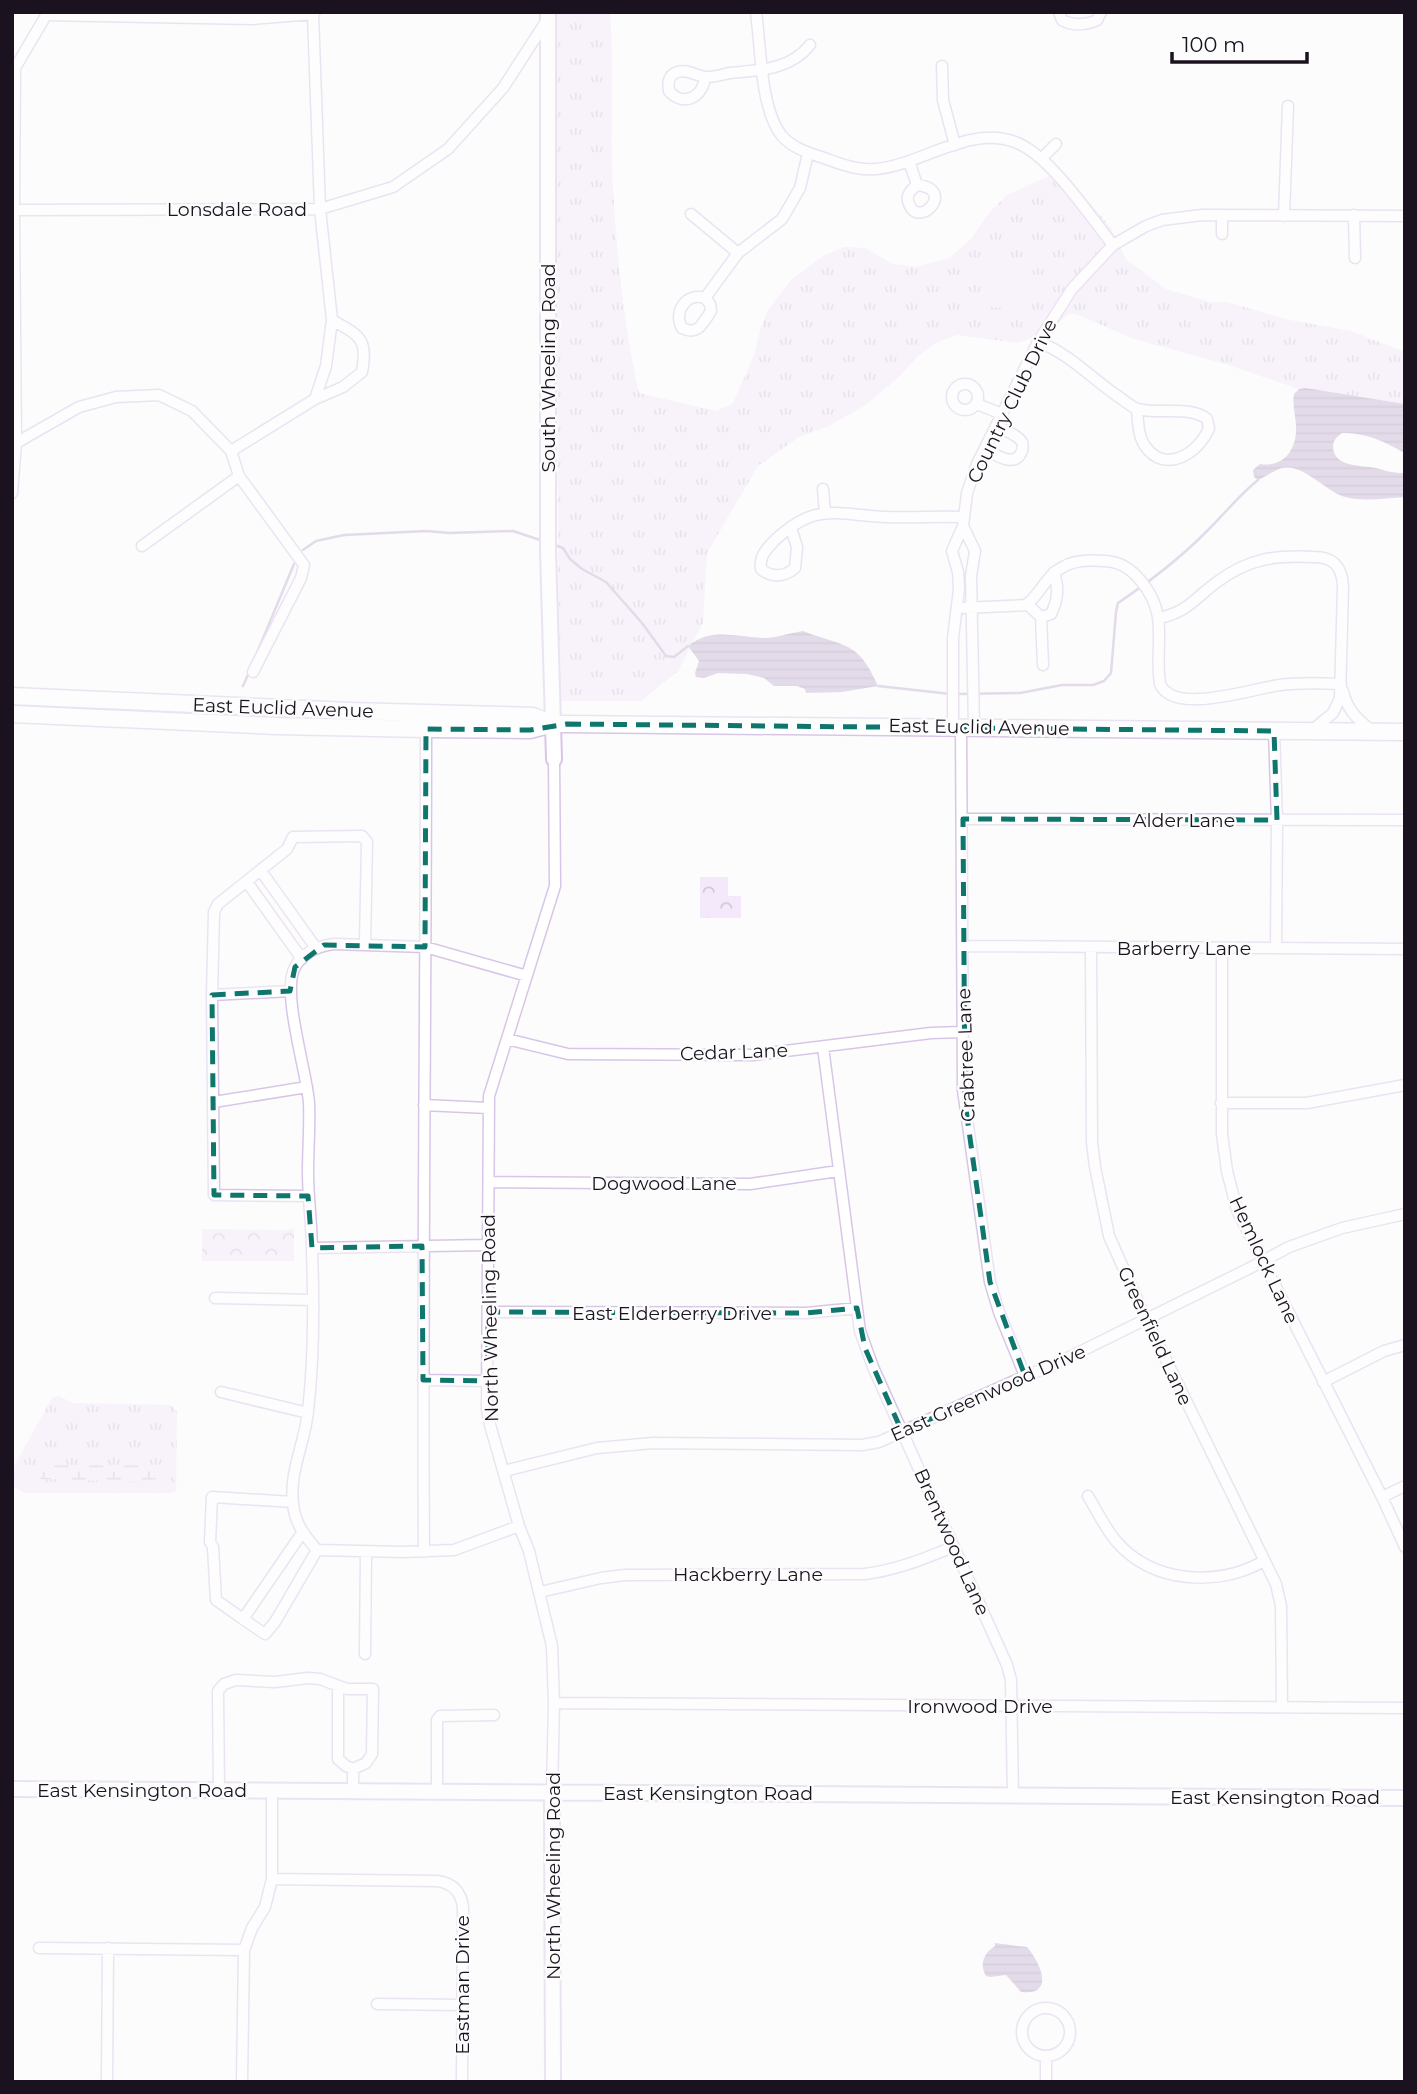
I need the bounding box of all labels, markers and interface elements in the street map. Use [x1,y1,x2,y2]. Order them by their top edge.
scale bar [1172,21,1307,65]
text: 100 m [1182,32,1245,57]
street label: Lonsdale Road [167,198,307,221]
street label: South Wheeling Road [537,263,560,473]
street label: Country Club Drive [962,315,1062,487]
street label: East Euclid Avenue [192,693,374,723]
street label: East Euclid Avenue [888,714,1070,740]
street label: Alder Lane [1133,809,1235,832]
street label: Barberry Lane [1117,937,1251,960]
street label: Crabtree Lane [952,988,980,1122]
street label: Cedar Lane [680,1039,788,1065]
street label: Dogwood Lane [591,1172,737,1195]
street label: Hemlock Lane [1224,1193,1304,1327]
street label: North Wheeling Road [477,1214,503,1422]
street label: Greenfield Lane [1113,1263,1197,1409]
street label: East Elderberry Drive [572,1302,772,1325]
street label: East Greenwood Drive [887,1340,1089,1446]
street label: Brentwood Lane [909,1465,995,1619]
street label: Hackberry Lane [673,1563,823,1586]
street label: Ironwood Drive [907,1695,1053,1718]
street label: North Wheeling Road [542,1772,565,1980]
street label: East Kensington Road [37,1779,247,1802]
street label: East Kensington Road [603,1782,813,1805]
street label: East Kensington Road [1170,1786,1380,1809]
street label: Eastman Drive [451,1915,474,2055]

